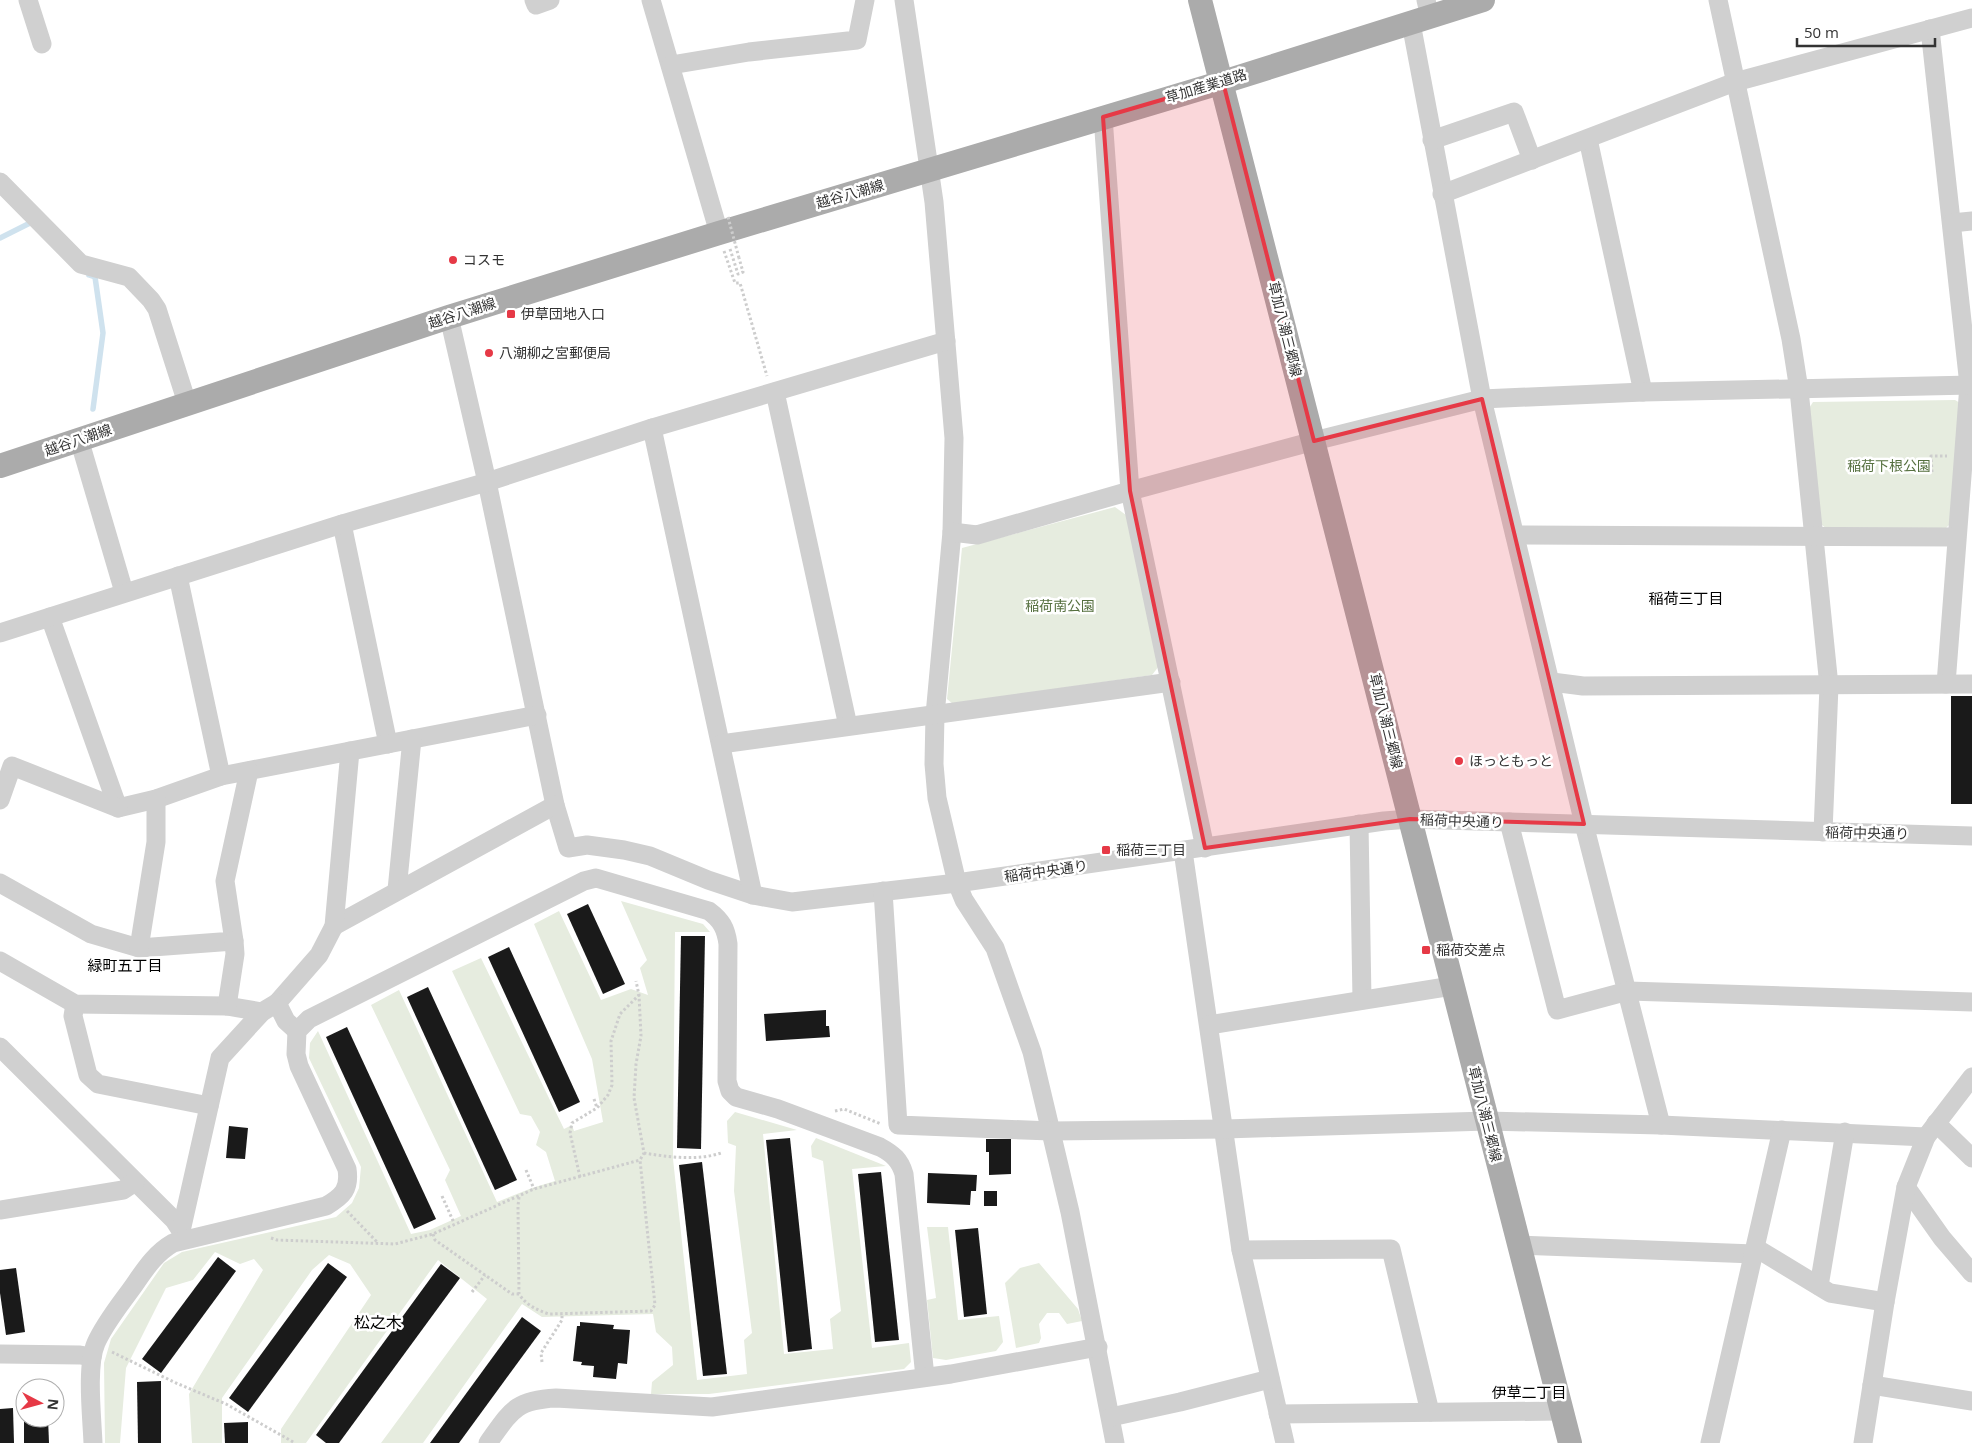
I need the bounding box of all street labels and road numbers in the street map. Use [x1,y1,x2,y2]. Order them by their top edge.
street label: 草加産業道路 [1163,64,1249,107]
street label: 越谷八潮線 [814,175,886,212]
street label: 草加八潮三郷線 [1264,279,1307,379]
street label: 越谷八潮線 [426,293,498,332]
street label: 越谷八潮線 [42,419,114,460]
street label: 草加八潮三郷線 [1365,671,1408,771]
street label: 稲荷中央通り [1420,810,1504,831]
street label: 稲荷中央通り [1825,822,1909,843]
street label: 稲荷中央通り [1003,855,1089,886]
street label: 草加八潮三郷線 [1464,1064,1507,1164]

